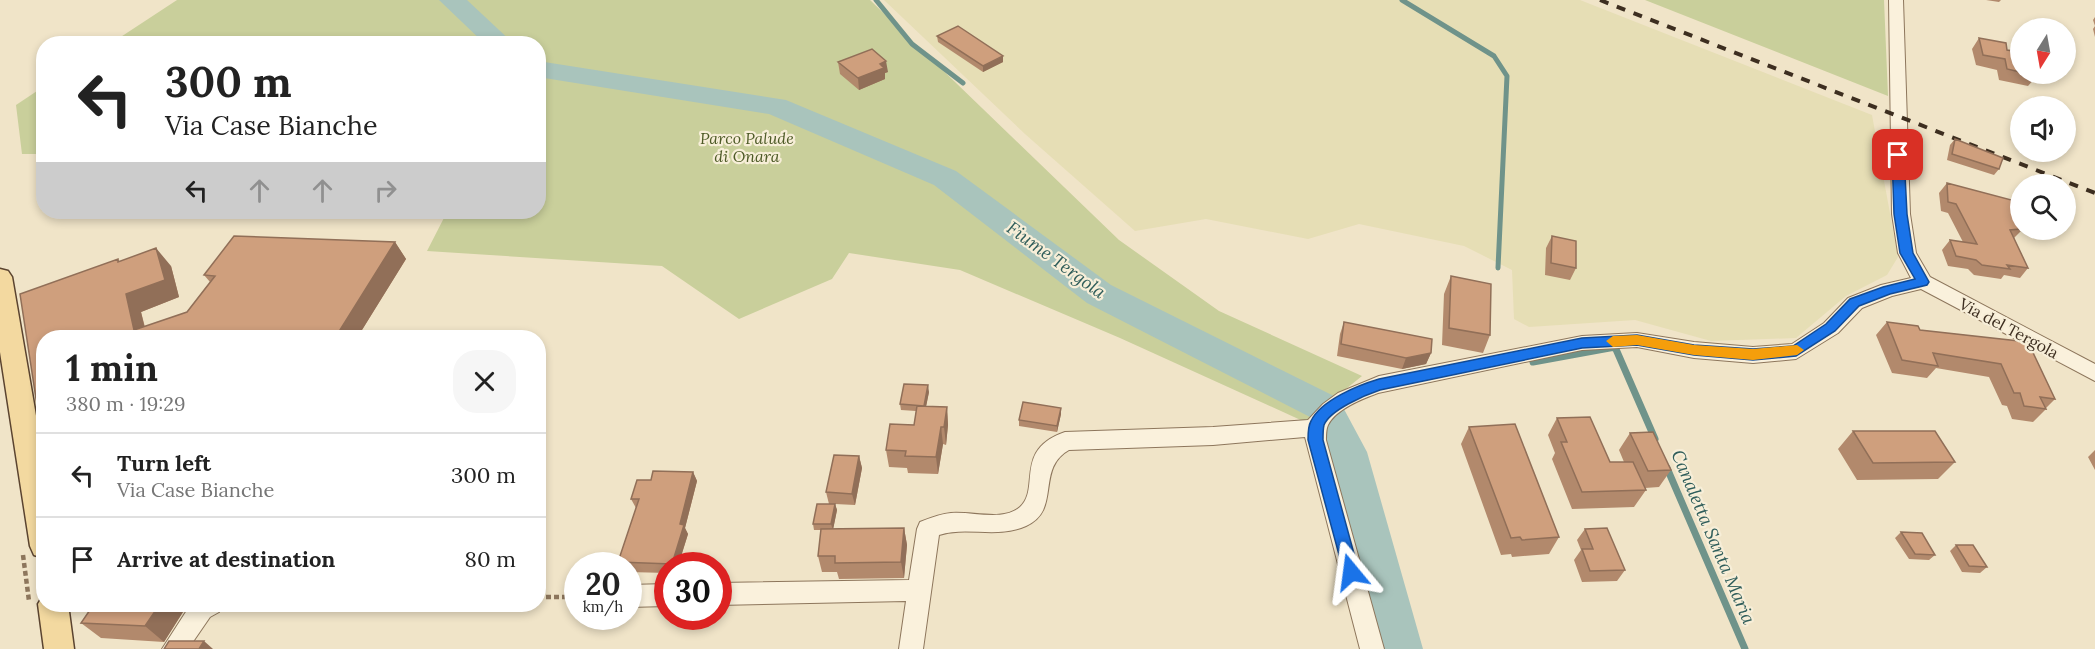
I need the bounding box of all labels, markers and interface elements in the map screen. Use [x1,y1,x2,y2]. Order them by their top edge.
north arrow [2010,18,2076,84]
map controls [2010,18,2076,240]
text: 300 m [165,55,292,109]
icon: left [66,60,144,138]
button: sound [2010,96,2076,162]
text: Via Case Bianche [165,108,378,142]
park label: Parco Palude di Onara [700,128,794,166]
pin [1872,129,1923,180]
icon: arrive [1881,138,1914,171]
icon: left [180,174,213,207]
icon: ahead [243,174,276,207]
icon: ahead [306,174,339,207]
icon: right [369,174,402,207]
button: search [2010,174,2076,240]
water label: Fiume Tergola [1002,216,1110,303]
street label: Via del Tergola [1955,293,2062,363]
text: 1 min [66,345,158,391]
button: close [453,350,516,413]
text: 380 m · 19:29 [66,391,186,416]
water label: Canaletta Santa Maria [1666,446,1761,627]
text: Turn left [117,449,211,477]
icon: left [66,459,99,492]
text: 300 m [451,461,516,489]
text: Via Case Bianche [117,477,274,502]
position arrow [1319,540,1383,604]
icon: arrive [66,543,99,576]
text: Arrive at destination [117,545,335,573]
text: 80 m [465,545,516,573]
speed limit sign: 30 [654,552,732,630]
text: 20 [585,565,621,603]
text: km/h [583,597,623,616]

